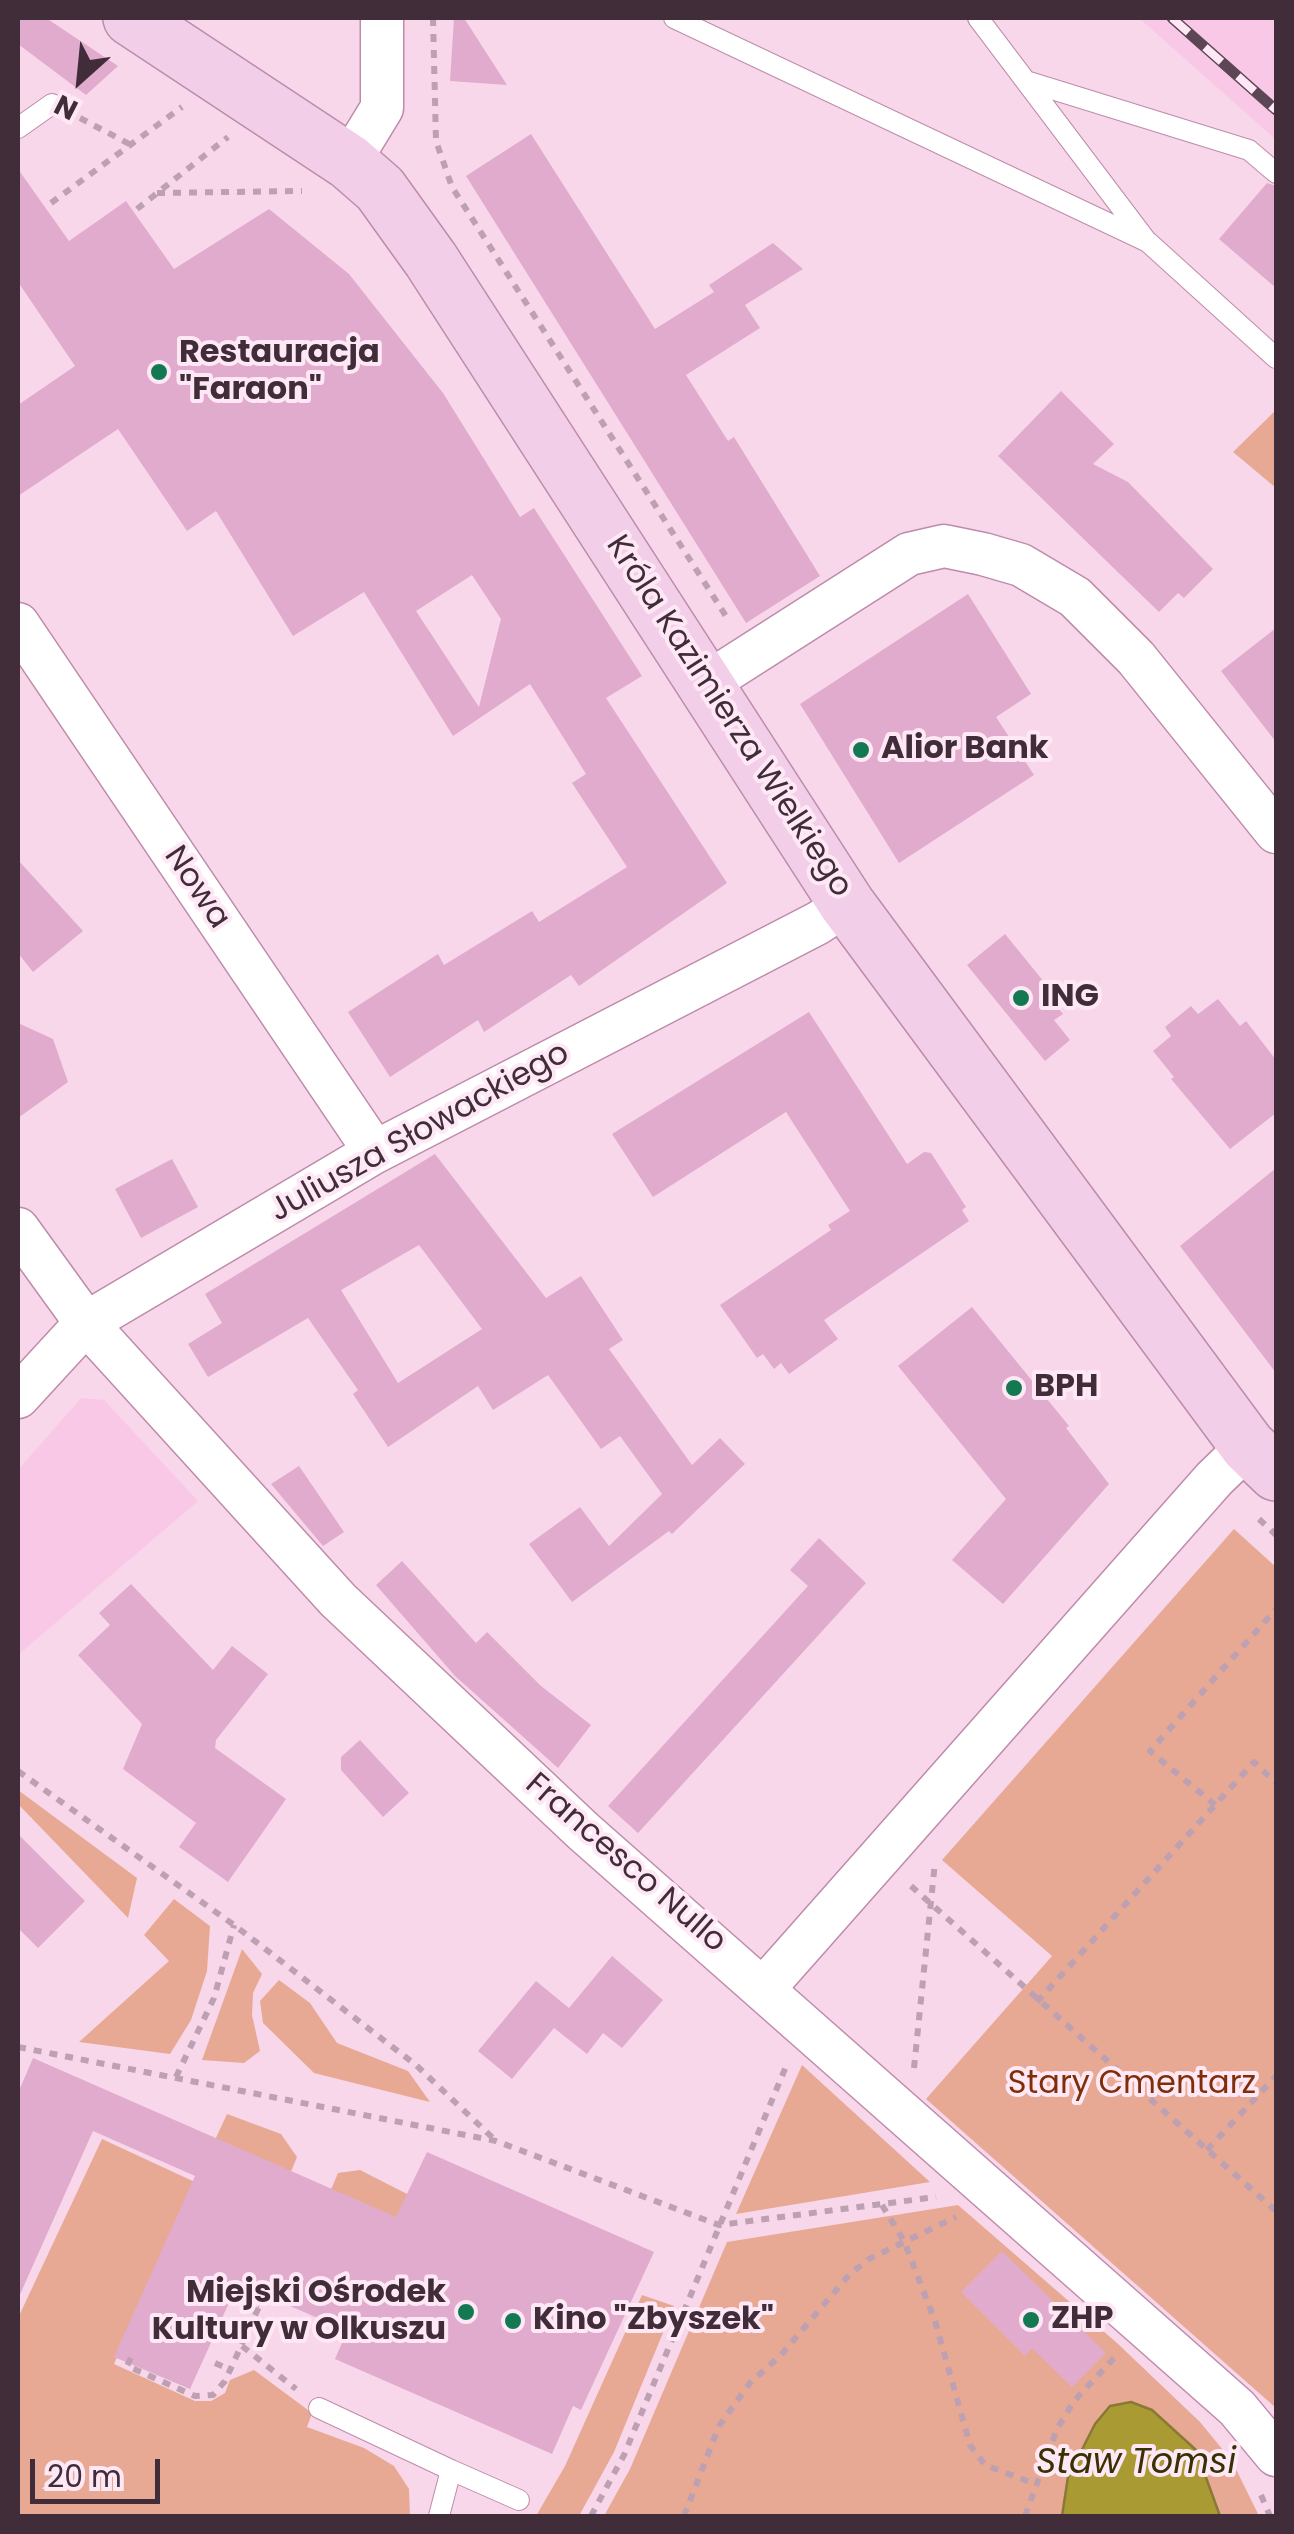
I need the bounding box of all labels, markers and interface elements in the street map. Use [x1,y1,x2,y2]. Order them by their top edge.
north arrow [30,30,130,130]
text: N [48,85,84,129]
place label: Restauracja "Faraon" [179,335,380,410]
marker: Restauracja "Faraon" [148,361,170,383]
street label: Króla Kazimierza Wielkiego [597,529,859,905]
place label: Alior Bank [881,731,1048,769]
marker: Alior Bank [850,739,872,761]
street label: Nowa [155,840,237,936]
place label: ING [1041,979,1099,1017]
marker: ING [1010,987,1032,1009]
street label: Juliusza Słowackiego [264,1035,576,1231]
place label: BPH [1034,1369,1098,1407]
marker: BPH [1003,1377,1025,1399]
street label: Francesco Nullo [517,1766,733,1962]
park label: Stary Cmentarz [1008,2066,1256,2104]
place label: Miejski Ośrodek Kultury w Olkuszu [152,2275,446,2350]
marker: Miejski Ośrodek Kultury w Olkuszu [455,2301,477,2323]
place label: ZHP [1051,2301,1113,2339]
place label: Kino "Zbyszek" [533,2302,774,2340]
marker: ZHP [1020,2309,1042,2331]
marker: Kino "Zbyszek" [502,2310,524,2332]
scale bar [35,2439,165,2501]
water label: Staw Tomsi [1036,2443,1236,2485]
text: 20 m [47,2455,122,2498]

